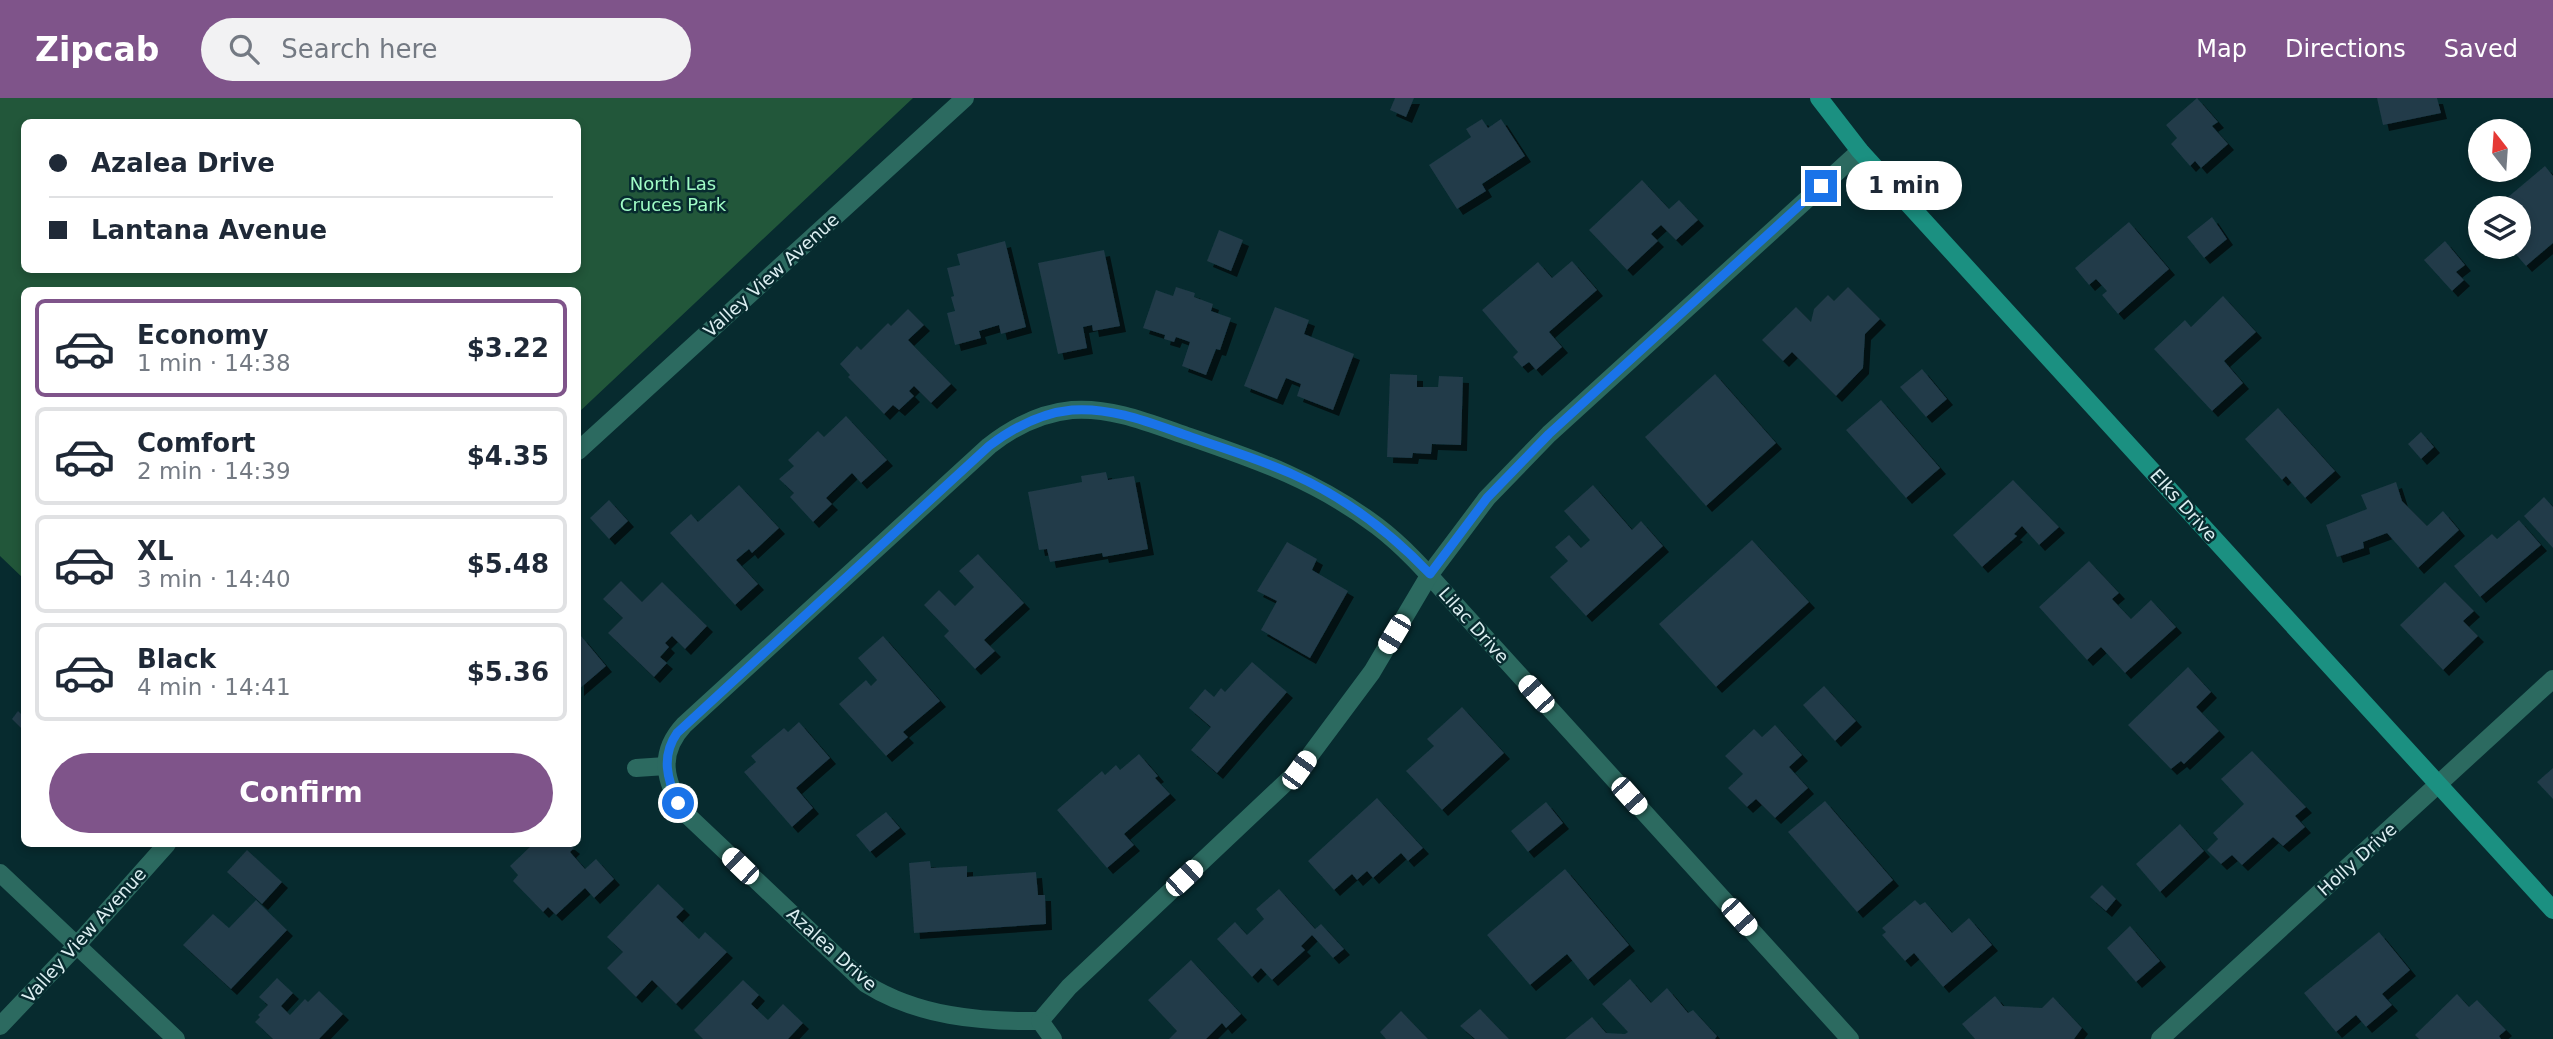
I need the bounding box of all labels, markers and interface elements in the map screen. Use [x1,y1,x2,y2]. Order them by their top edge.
search box [201,18,691,81]
text: Zipcab [35,30,159,69]
icon: search [225,30,263,68]
text: Search here [281,34,438,64]
text: Map [2196,35,2247,63]
text: Directions [2285,35,2406,63]
text: Saved [2444,35,2518,63]
north arrow [2468,119,2530,182]
map controls [2468,119,2531,259]
text: Azalea Drive [91,148,275,178]
callout: 1 min [1846,162,1961,210]
route end [1805,170,1837,202]
text: 1 min [1868,172,1940,198]
park label: North Las Cruces Park [620,173,727,215]
button: layers [2468,196,2531,259]
street label: Valley View Avenue [699,209,843,341]
text: Lantana Avenue [91,215,327,245]
icon: car [53,317,116,380]
text: Economy [137,320,268,350]
text: $3.22 [467,333,549,363]
text: 1 min · 14:38 [137,350,291,376]
icon: car [53,425,116,488]
text: Comfort [137,428,255,458]
text: $4.35 [467,441,549,471]
text: 2 min · 14:39 [137,458,291,484]
street label: Elks Drive [2146,465,2222,545]
icon: car [53,533,116,596]
text: XL [137,536,174,566]
text: $5.48 [467,549,549,579]
text: 3 min · 14:40 [137,566,291,592]
street label: Lilac Drive [1435,583,1513,667]
car [1375,611,1414,657]
icon: car [53,641,116,704]
text: Black [137,644,216,674]
text: $5.36 [467,657,549,687]
car [1515,671,1558,717]
text: 4 min · 14:41 [137,674,291,700]
car [1279,747,1320,793]
button: Confirm [49,753,553,833]
car [1608,773,1651,819]
route start [662,787,694,819]
street label: Holly Drive [2313,818,2401,900]
car [718,844,763,888]
car [1162,856,1207,900]
street label: Valley View Avenue [18,863,150,1007]
car [1718,894,1761,940]
street label: Azalea Drive [783,903,881,995]

